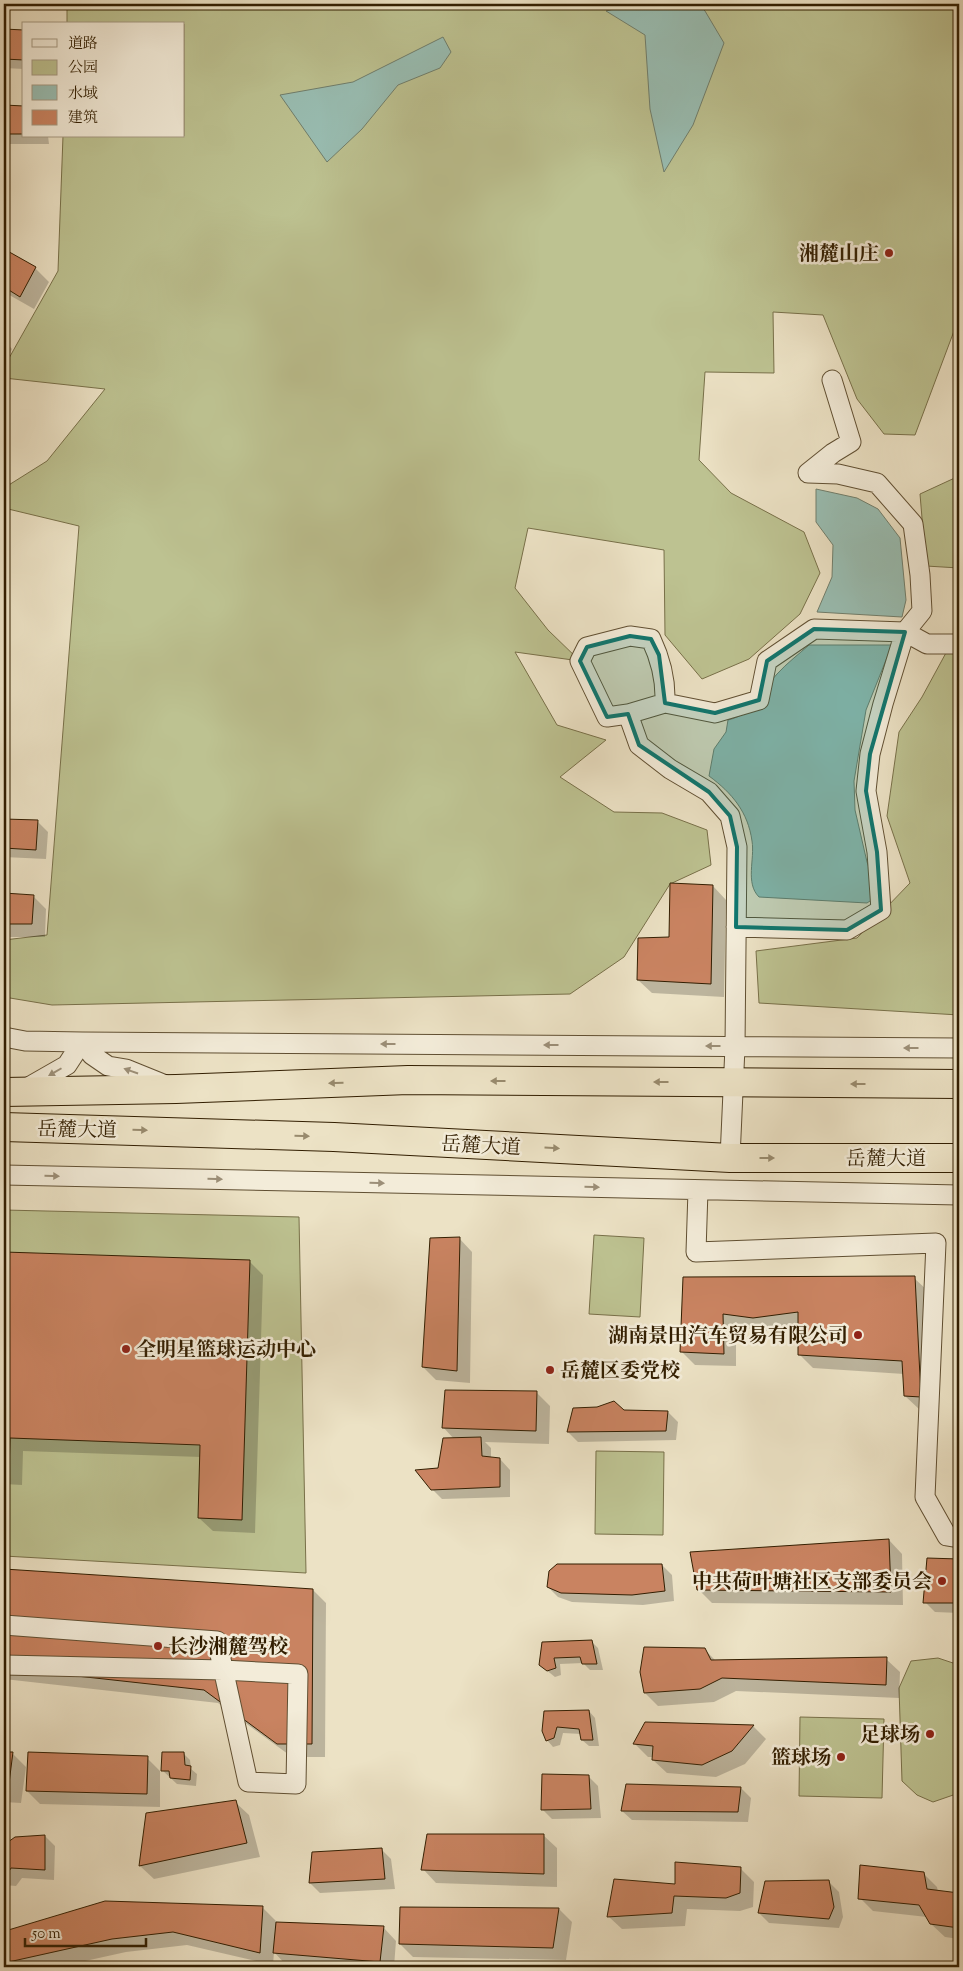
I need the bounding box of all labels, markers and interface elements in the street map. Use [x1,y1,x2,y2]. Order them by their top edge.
legend [22,22,185,138]
text: 道路 [68,34,98,55]
text: 公园 [68,58,98,79]
text: 水域 [68,84,98,105]
text: 建筑 [68,108,98,129]
place label: 湘麓山庄 [799,241,879,270]
marker: 湘麓山庄 [883,247,895,259]
one-way arrow [380,1039,396,1047]
one-way arrow [542,1041,558,1049]
one-way arrow [705,1042,721,1050]
one-way arrow [902,1044,918,1052]
one-way arrow [123,1067,138,1074]
one-way arrow [48,1068,63,1076]
one-way arrow [490,1077,506,1085]
one-way arrow [652,1078,668,1086]
one-way arrow [327,1079,343,1087]
one-way arrow [850,1080,866,1088]
street label: 岳麓大道 [37,1116,117,1147]
one-way arrow [132,1127,148,1135]
street label: 岳麓大道 [440,1131,522,1164]
one-way arrow [295,1132,311,1140]
one-way arrow [544,1145,560,1153]
street label: 岳麓大道 [846,1146,926,1175]
one-way arrow [759,1154,775,1162]
one-way arrow [45,1172,61,1180]
one-way arrow [207,1176,223,1184]
one-way arrow [370,1179,386,1187]
one-way arrow [585,1184,601,1192]
place label: 湖南景田汽车贸易有限公司 [608,1323,848,1352]
marker: 湖南景田汽车贸易有限公司 [852,1329,864,1341]
place label: 全明星篮球运动中心 [136,1337,316,1366]
marker: 全明星篮球运动中心 [120,1343,132,1355]
place label: 岳麓区委党校 [560,1358,680,1387]
marker: 岳麓区委党校 [544,1364,556,1376]
place label: 中共荷叶塘社区支部委员会 [692,1569,932,1598]
marker: 中共荷叶塘社区支部委员会 [936,1575,948,1587]
place label: 长沙湘麓驾校 [168,1634,288,1663]
marker: 长沙湘麓驾校 [152,1640,164,1652]
place label: 足球场 [860,1722,920,1751]
marker: 足球场 [924,1728,936,1740]
place label: 篮球场 [771,1745,831,1774]
marker: 篮球场 [835,1751,847,1763]
scale bar [25,1916,146,1948]
text: 50 m [31,1924,61,1945]

